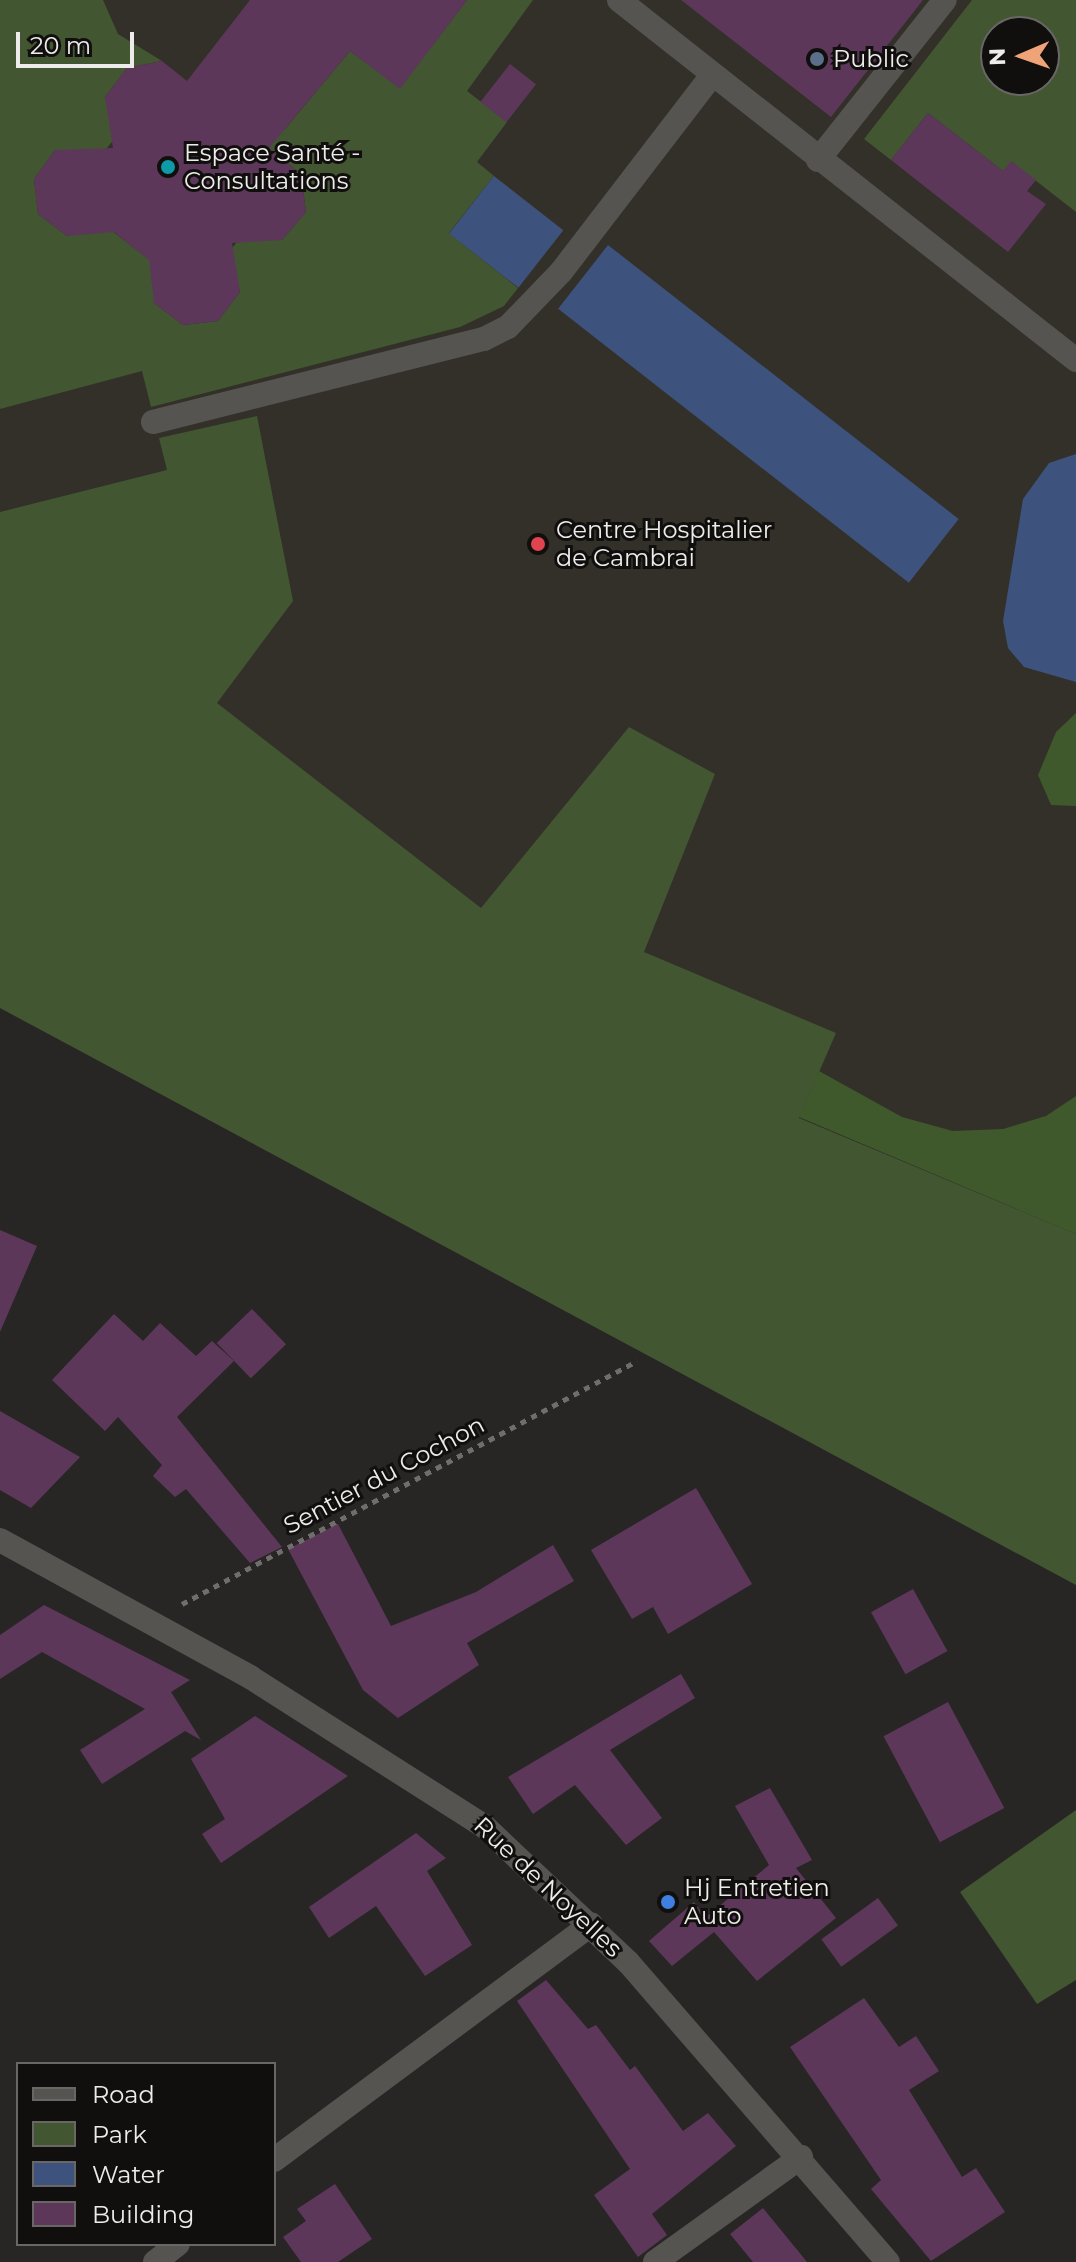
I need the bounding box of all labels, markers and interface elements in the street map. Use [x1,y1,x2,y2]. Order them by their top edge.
scale bar [20,16,138,66]
north arrow [980,16,1060,96]
text: 20 m [30,31,91,60]
place label: Public [833,45,909,73]
text: N [984,47,1011,66]
marker: Public [808,50,826,68]
place label: Espace Santé - Consultations [184,139,360,195]
marker: Espace Santé - Consultations [159,158,177,176]
place label: Centre Hospitalier de Cambrai [556,516,772,572]
marker: Centre Hospitalier de Cambrai [527,533,549,555]
street label: Sentier du Cochon [279,1410,489,1540]
street label: Rue de Noyelles [468,1811,628,1963]
place label: Hj Entretien Auto [684,1874,830,1930]
marker: Hj Entretien Auto [659,1893,677,1911]
legend [16,2062,276,2246]
text: Road [92,2080,155,2109]
text: Park [92,2120,147,2149]
text: Water [92,2160,165,2189]
text: Building [92,2200,195,2229]

